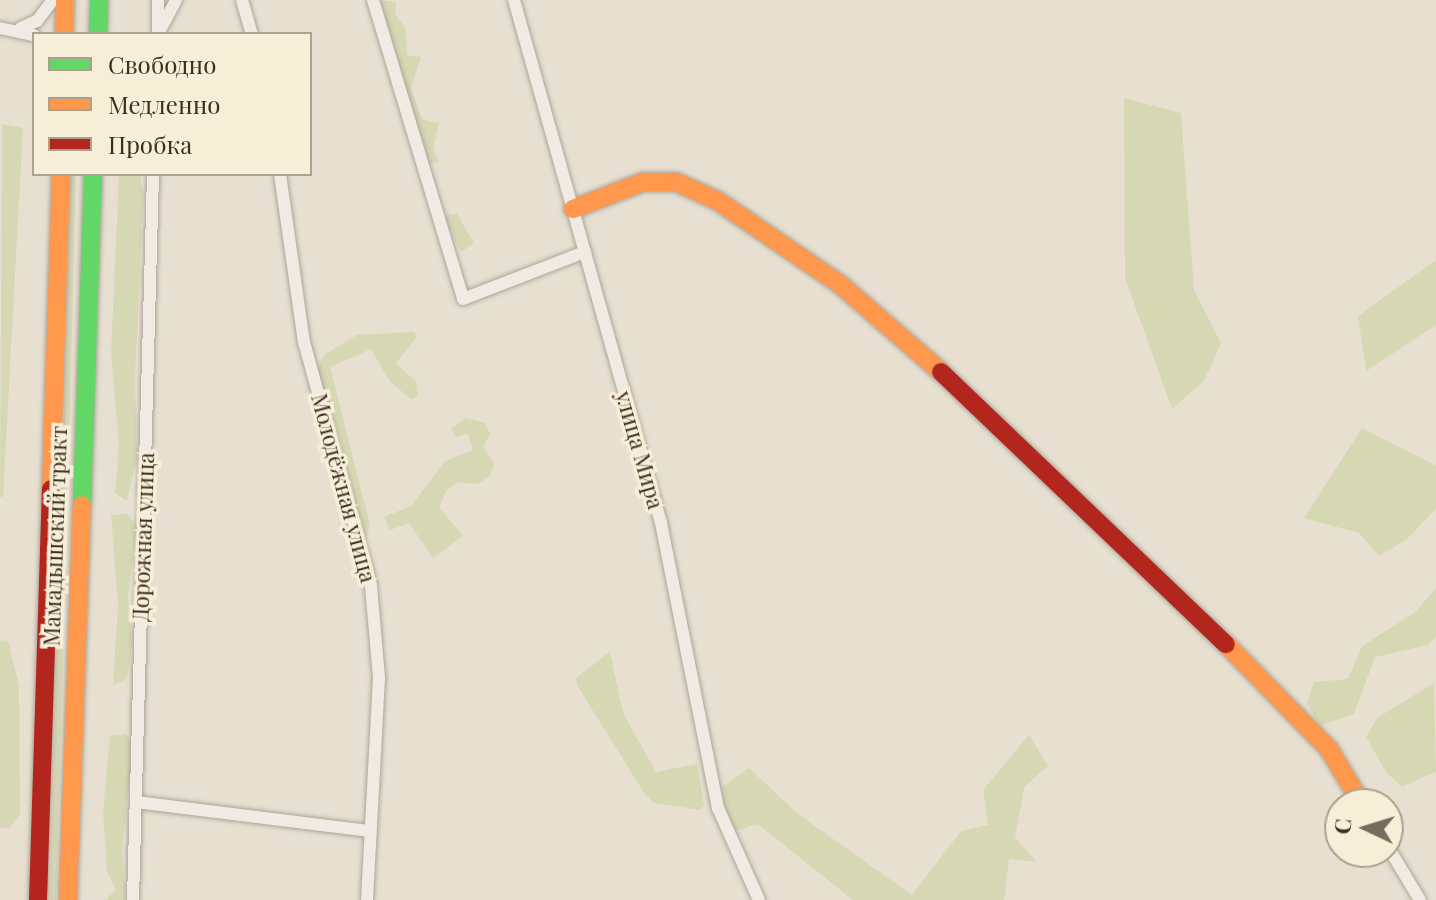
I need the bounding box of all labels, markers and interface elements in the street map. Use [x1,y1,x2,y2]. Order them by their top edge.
legend [32,32,312,176]
text: Свободно [108,48,216,80]
text: Медленно [108,88,221,120]
text: Пробка [108,128,192,160]
street label: улица Мира [611,388,669,512]
street label: Молодёжная улица [306,391,382,585]
street label: Мамадышский тракт [38,425,72,647]
street label: Дорожная улица [127,452,159,622]
north arrow [1324,788,1404,868]
text: С [1327,818,1358,835]

